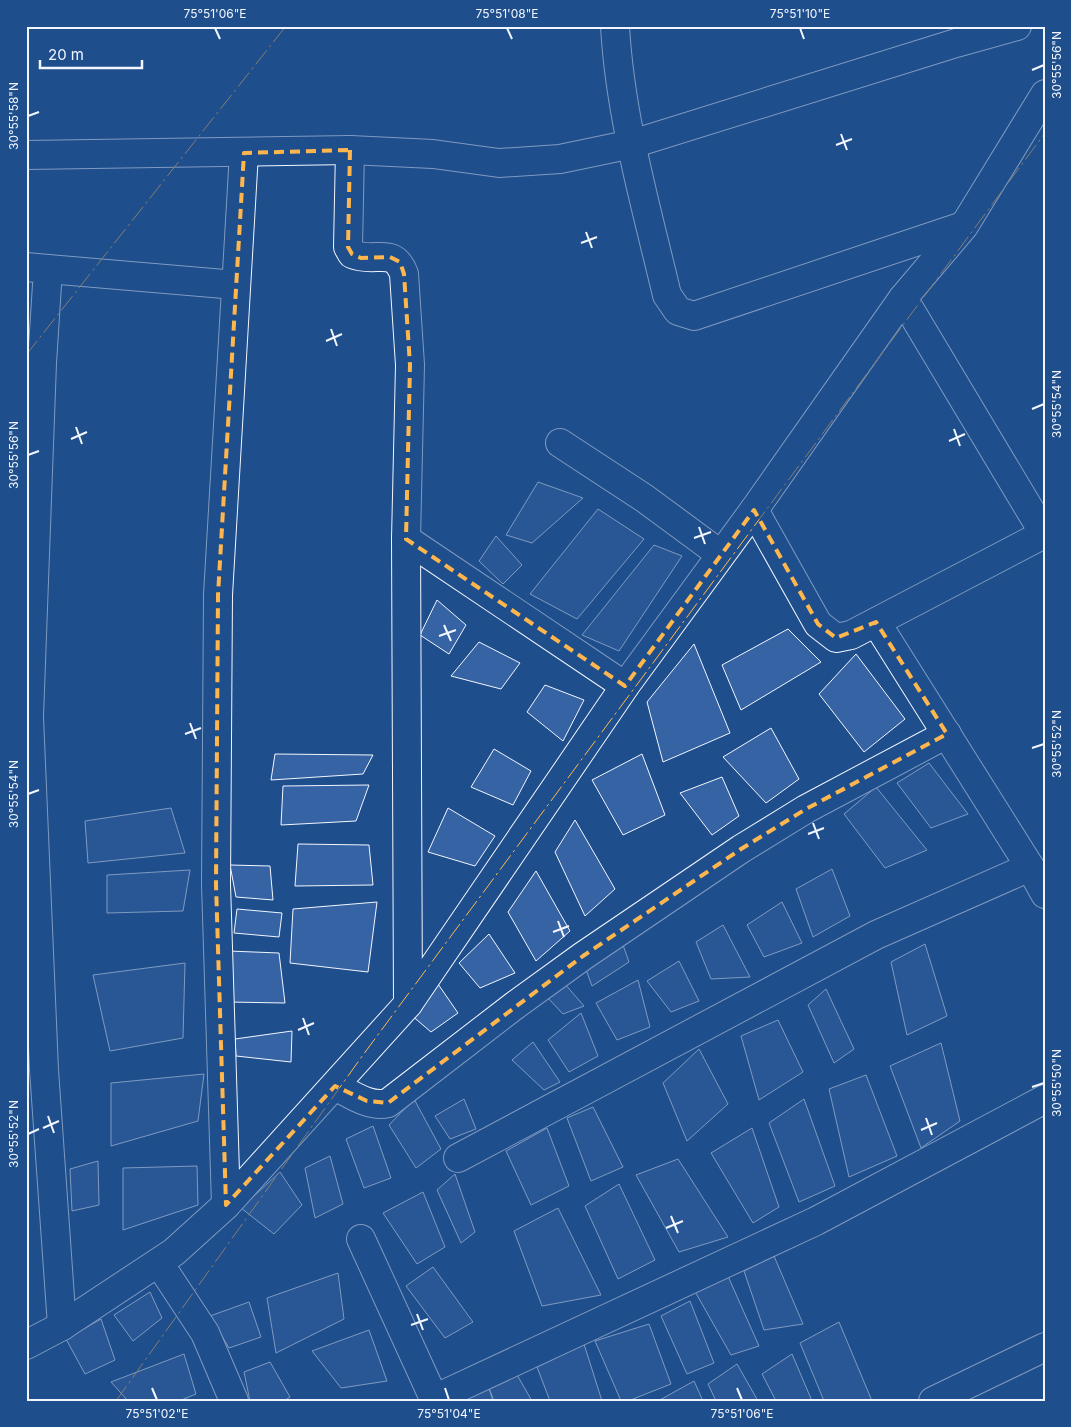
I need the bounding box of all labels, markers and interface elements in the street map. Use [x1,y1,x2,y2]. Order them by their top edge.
text: 75°51'06"E [183,6,247,21]
text: 75°51'08"E [475,6,539,21]
text: 75°51'10"E [770,6,830,21]
text: 30°55'56"N [1049,31,1064,99]
scale bar [40,38,142,70]
text: 20 m [48,45,84,64]
text: 30°55'58"N [6,82,21,150]
text: 30°55'54"N [1049,370,1064,438]
text: 30°55'56"N [6,421,21,489]
text: 30°55'52"N [1049,710,1064,778]
text: 30°55'54"N [6,760,21,828]
text: 30°55'50"N [1049,1049,1064,1117]
text: 30°55'52"N [6,1100,21,1168]
text: 75°51'02"E [126,1406,188,1421]
text: 75°51'04"E [417,1406,481,1421]
text: 75°51'06"E [710,1406,774,1421]

